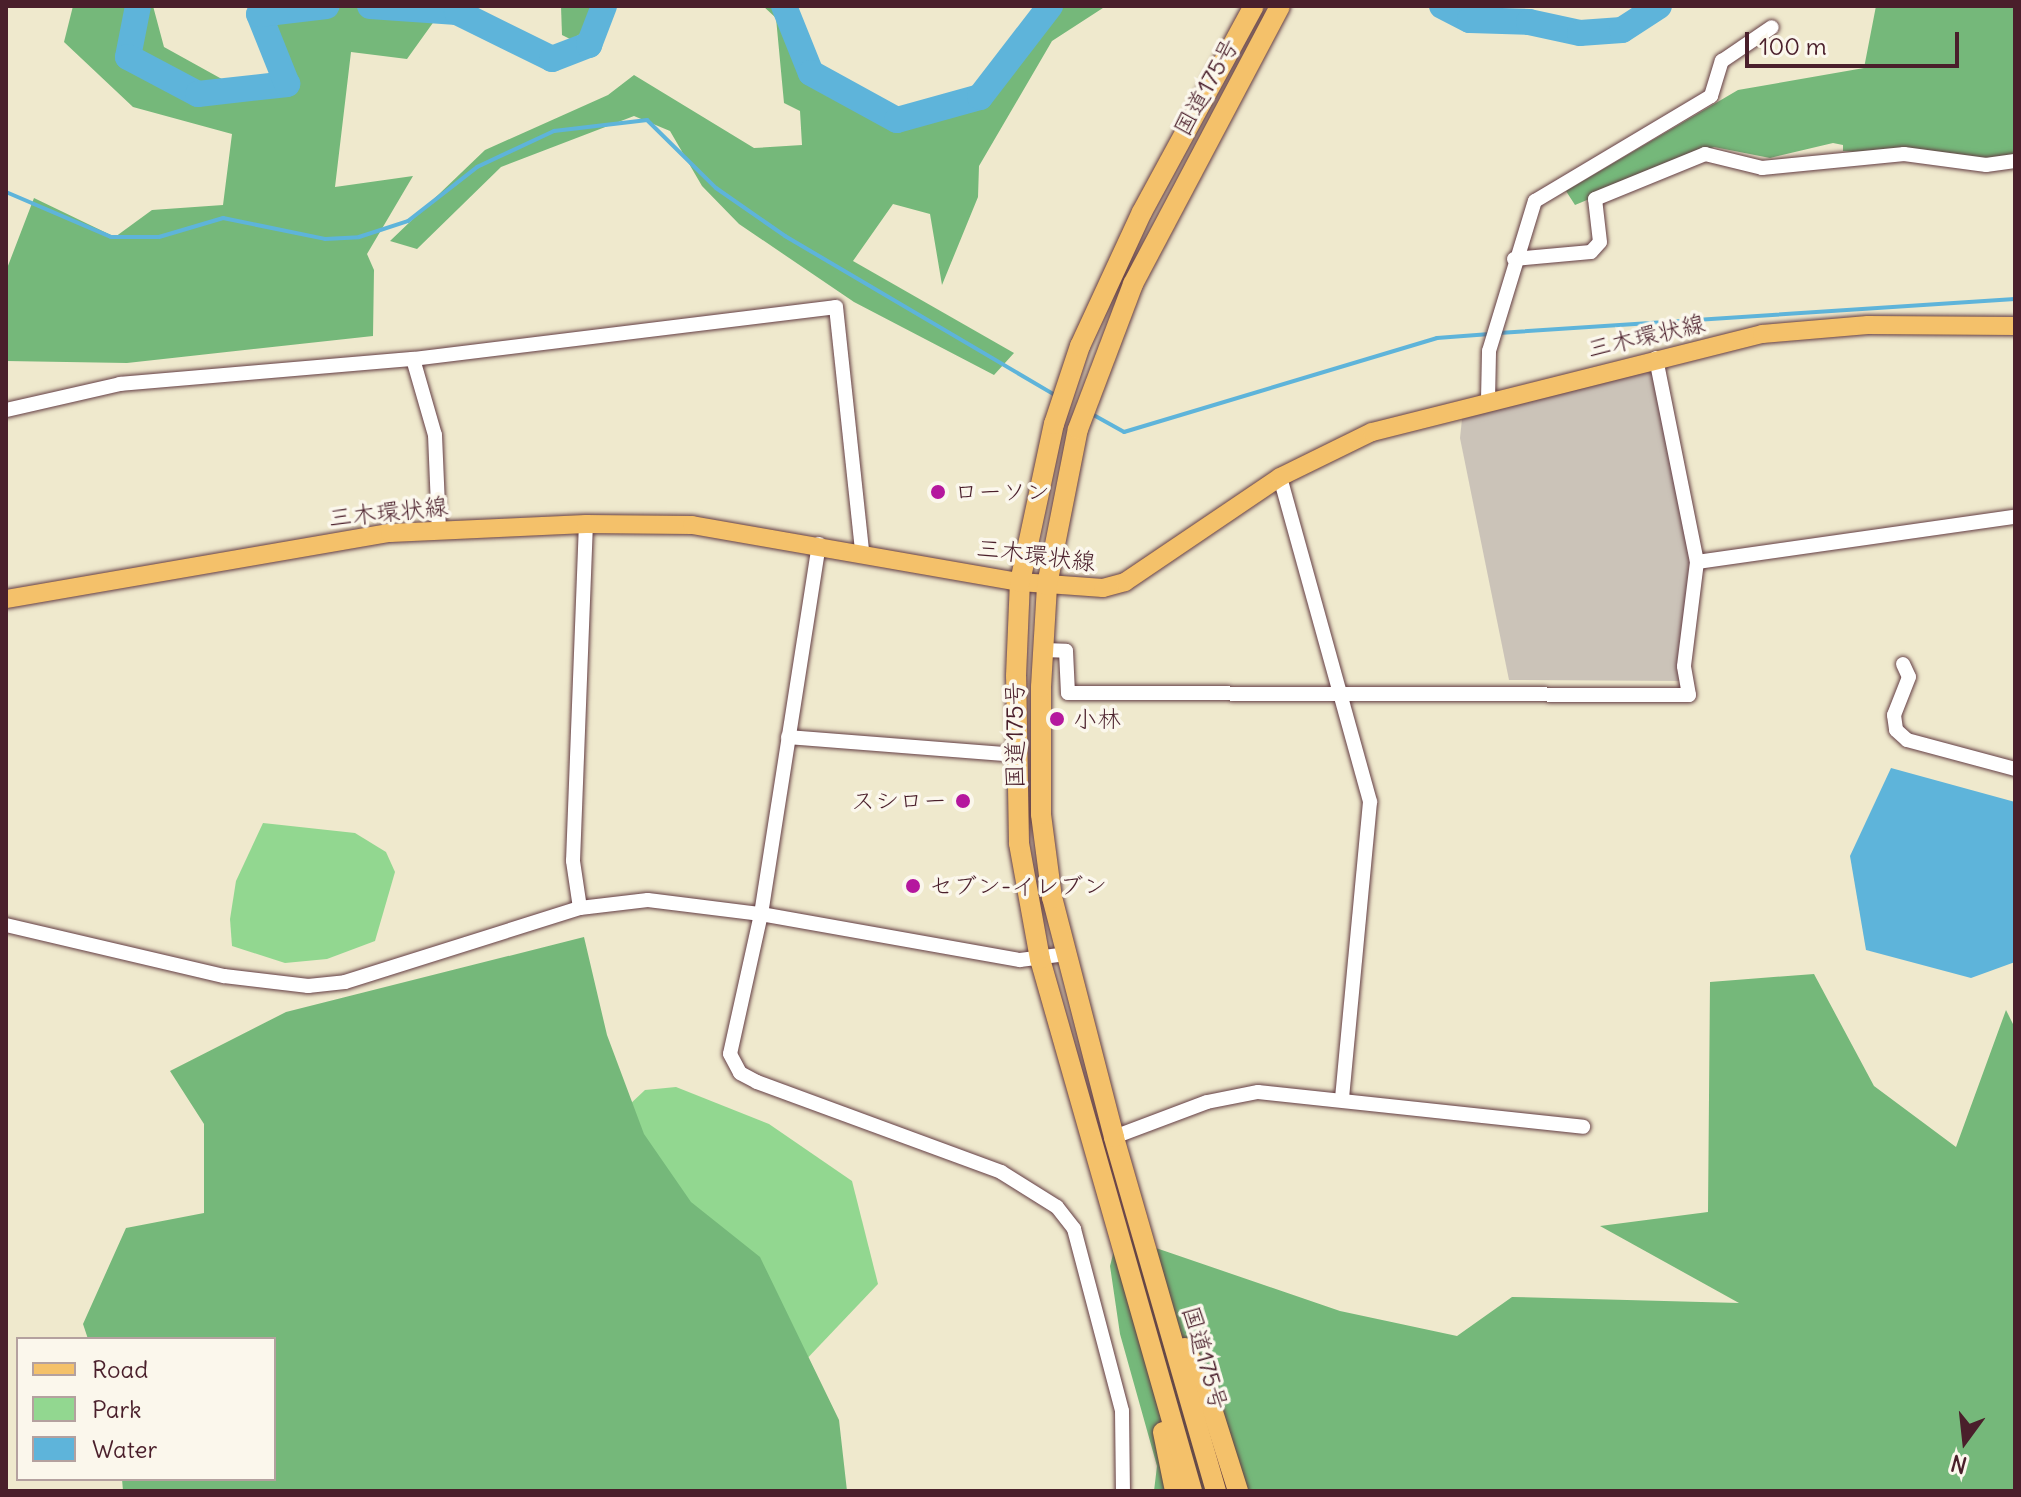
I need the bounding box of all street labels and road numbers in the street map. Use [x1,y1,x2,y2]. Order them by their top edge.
street label: 国道175号 [1167,33,1245,141]
street label: 三木環状線 [1584,308,1708,364]
street label: 三木環状線 [327,491,449,533]
street label: 三木環状線 [975,533,1097,577]
street label: 国道175号 [1001,681,1029,789]
street label: 国道175号 [1176,1303,1234,1413]

